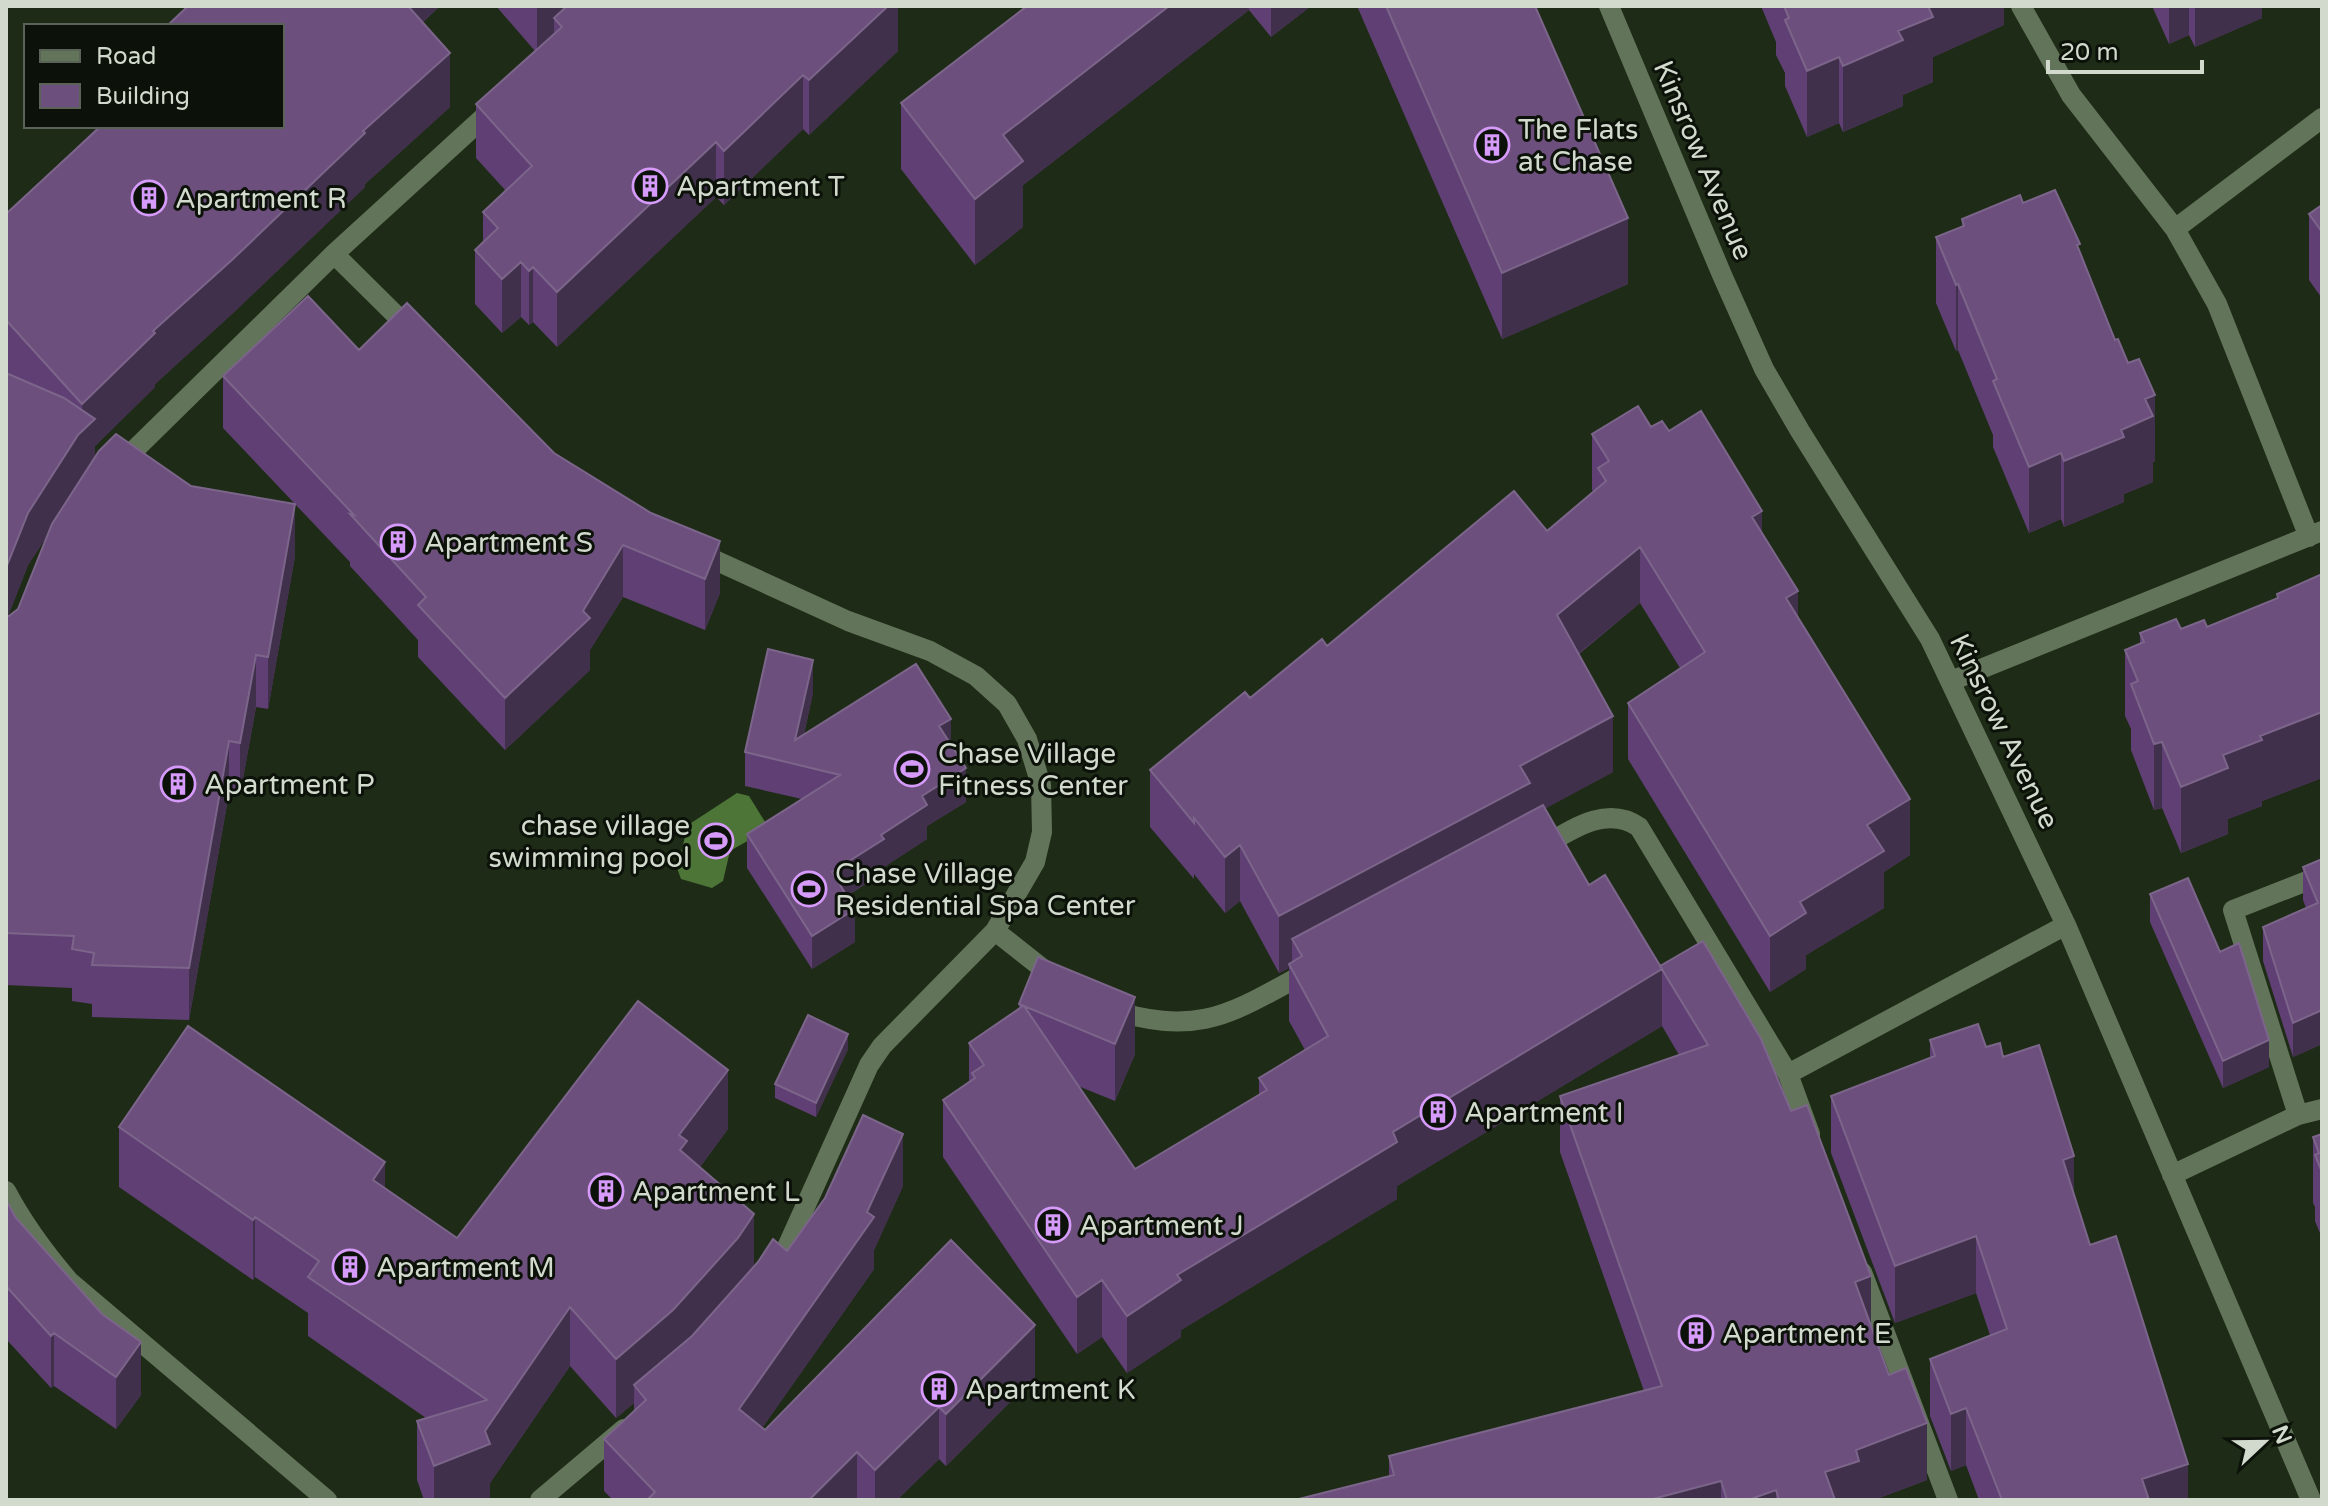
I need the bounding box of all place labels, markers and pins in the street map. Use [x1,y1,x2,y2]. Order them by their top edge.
place label: The Flats at Chase [1518,113,1638,179]
building icon: The Flats at Chase [1473,126,1511,164]
building icon: Apartment T [631,167,669,205]
place label: Apartment T [676,170,845,204]
building icon: Apartment R [130,179,168,217]
place label: Apartment R [175,182,347,216]
building icon: Apartment S [379,523,417,561]
place label: Apartment S [424,526,593,560]
place label: Chase Village Fitness Center [938,737,1128,803]
sports icon: Chase Village Fitness Center [893,750,931,788]
building icon: Apartment P [159,765,197,803]
place label: Apartment P [204,768,375,802]
place label: chase village swimming pool [488,809,690,875]
sports icon: chase village swimming pool [697,822,735,860]
place label: Chase Village Residential Spa Center [835,857,1136,923]
sports icon: Chase Village Residential Spa Center [790,870,828,908]
building icon: Apartment I [1419,1093,1457,1131]
place label: Apartment I [1464,1096,1624,1130]
building icon: Apartment L [587,1172,625,1210]
place label: Apartment L [632,1175,800,1209]
building icon: Apartment J [1034,1206,1072,1244]
place label: Apartment J [1079,1209,1244,1243]
building icon: Apartment M [331,1248,369,1286]
place label: Apartment M [376,1251,555,1285]
building icon: Apartment E [1677,1314,1715,1352]
place label: Apartment E [1722,1317,1892,1351]
building icon: Apartment K [920,1370,958,1408]
place label: Apartment K [965,1373,1136,1407]

